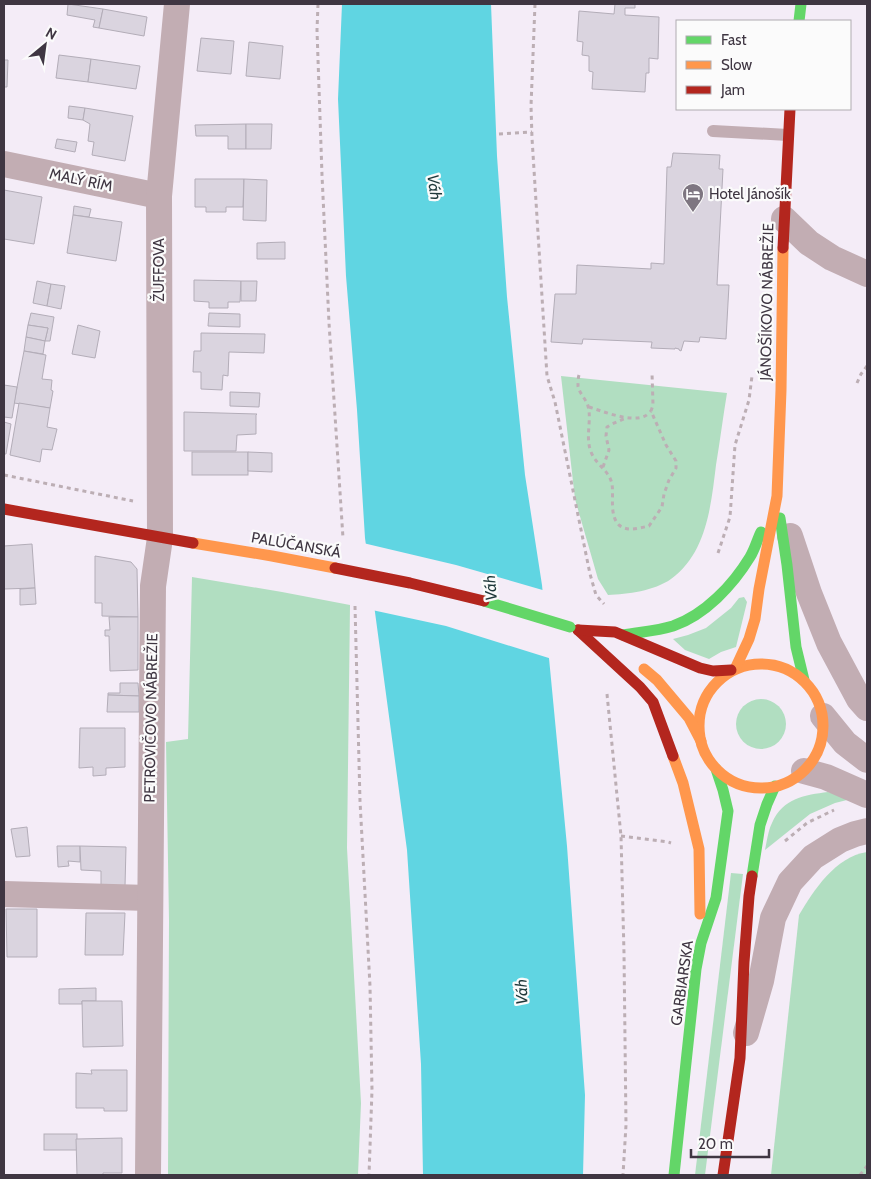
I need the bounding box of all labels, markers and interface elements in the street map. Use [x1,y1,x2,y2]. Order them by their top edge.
north arrow [20,20,70,70]
legend [676,20,851,110]
text: N [43,23,60,44]
text: Fast [721,31,746,49]
text: Slow [721,56,752,74]
text: Jam [720,81,745,99]
street label: MALÝ RÍM [48,164,115,195]
water label: Váh [423,173,446,201]
hotel icon: Hotel Jánošík [681,182,705,213]
place label: Hotel Jánošík [709,185,791,203]
street label: JÁNOŠÍKOVO NÁBREŽIE [756,223,777,382]
street label: ŽUFFOVA [149,237,168,302]
street label: PALÚČANSKÁ [250,527,343,562]
water label: Váh [480,574,501,602]
street label: PETROVIČOVO NÁBREŽIE [140,633,161,803]
street label: GARBIARSKA [667,938,697,1027]
water label: Váh [512,979,531,1005]
scale bar [691,1126,768,1158]
text: 20 m [698,1135,733,1153]

